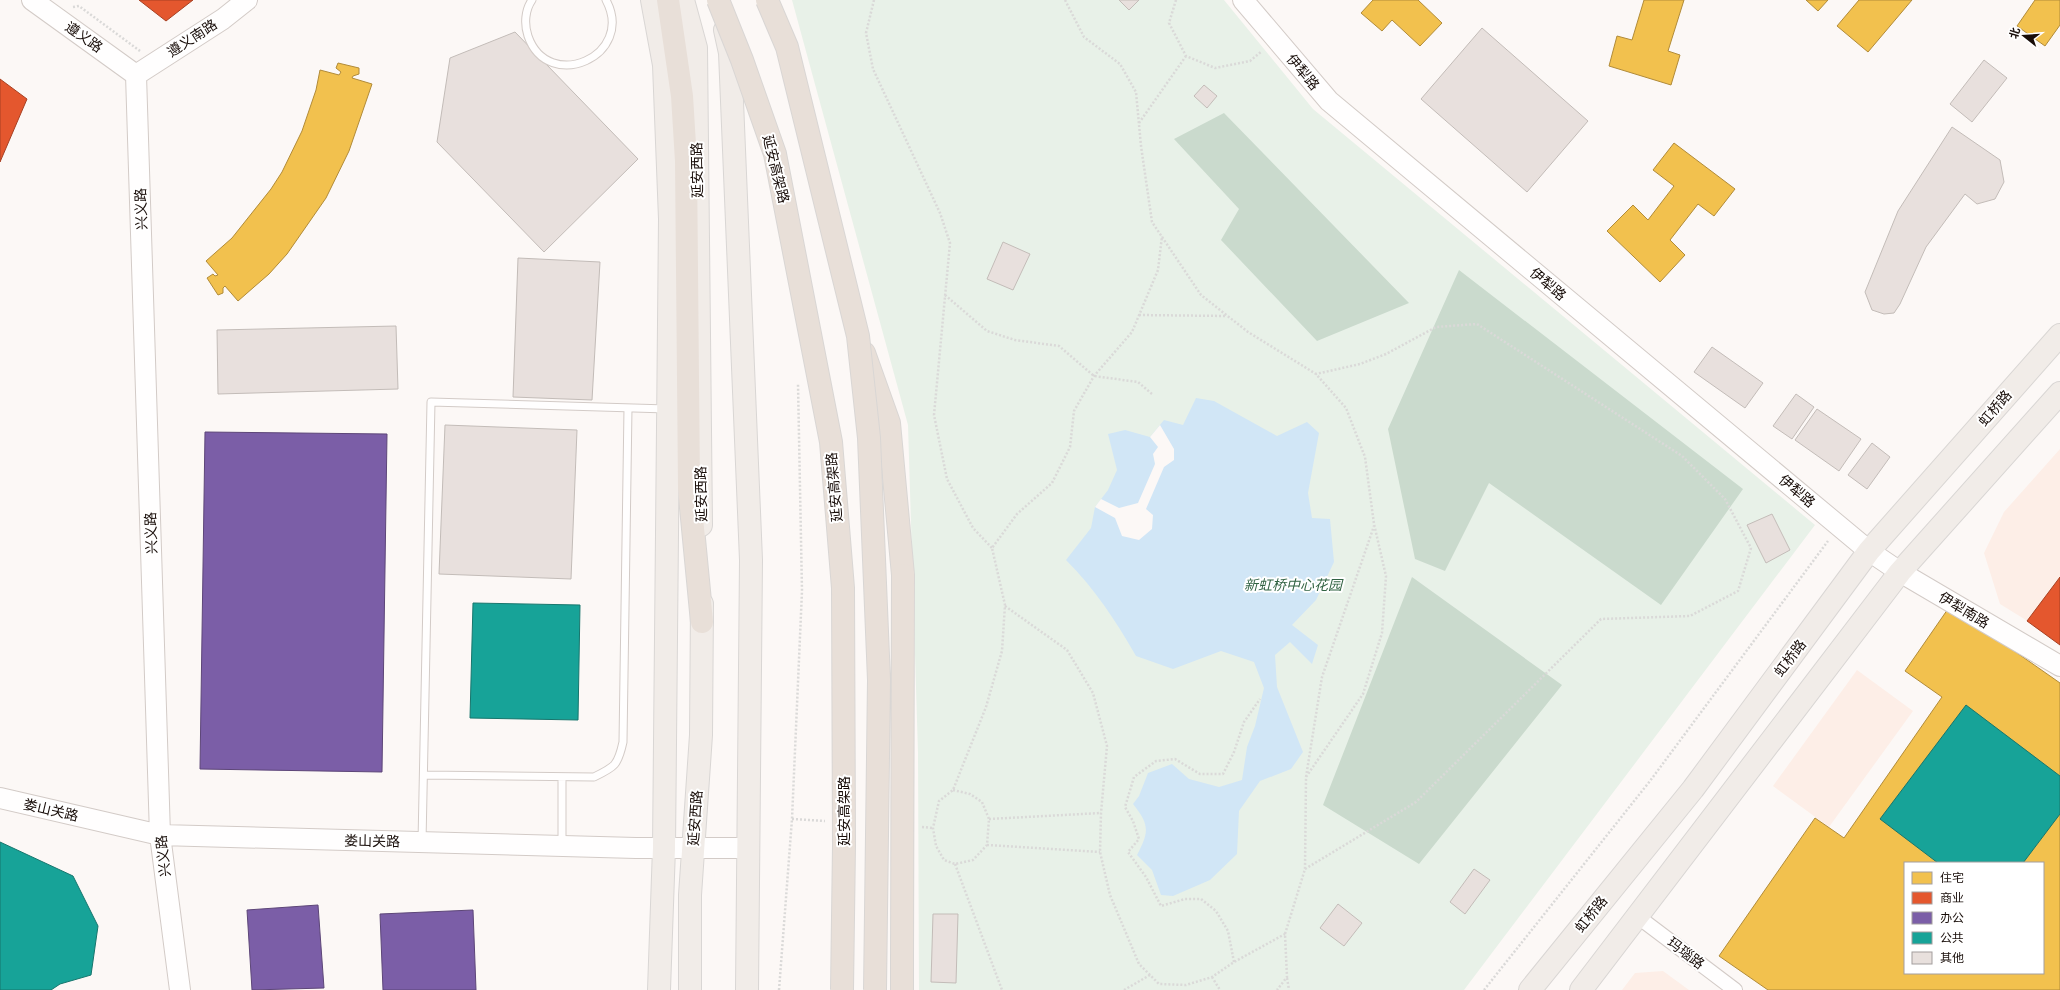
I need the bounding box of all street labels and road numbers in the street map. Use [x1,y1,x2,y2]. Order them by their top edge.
street label: 遵义南路 [164,16,220,61]
street label: 遵义路 [62,18,106,56]
street label: 伊犁路 [1283,51,1323,94]
street label: 延安高架路 [759,133,792,205]
street label: 延安西路 [689,142,706,198]
street label: 兴义路 [132,188,151,230]
street label: 伊犁路 [1526,264,1569,304]
street label: 虹桥路 [1975,387,2016,430]
street label: 延安高架路 [823,451,846,523]
street label: 延安西路 [693,466,710,522]
street label: 伊犁路 [1775,471,1818,511]
street label: 兴义路 [142,512,161,554]
street label: 伊犁南路 [1935,589,1992,632]
street label: 虹桥路 [1771,636,1810,680]
street label: 延安高架路 [836,776,853,846]
street label: 延安西路 [685,790,706,847]
street label: 娄山关路 [22,796,80,825]
street label: 娄山关路 [344,833,400,850]
street label: 兴义路 [153,834,174,878]
street label: 虹桥路 [1572,893,1611,936]
street label: 玛瑙路 [1664,934,1708,973]

